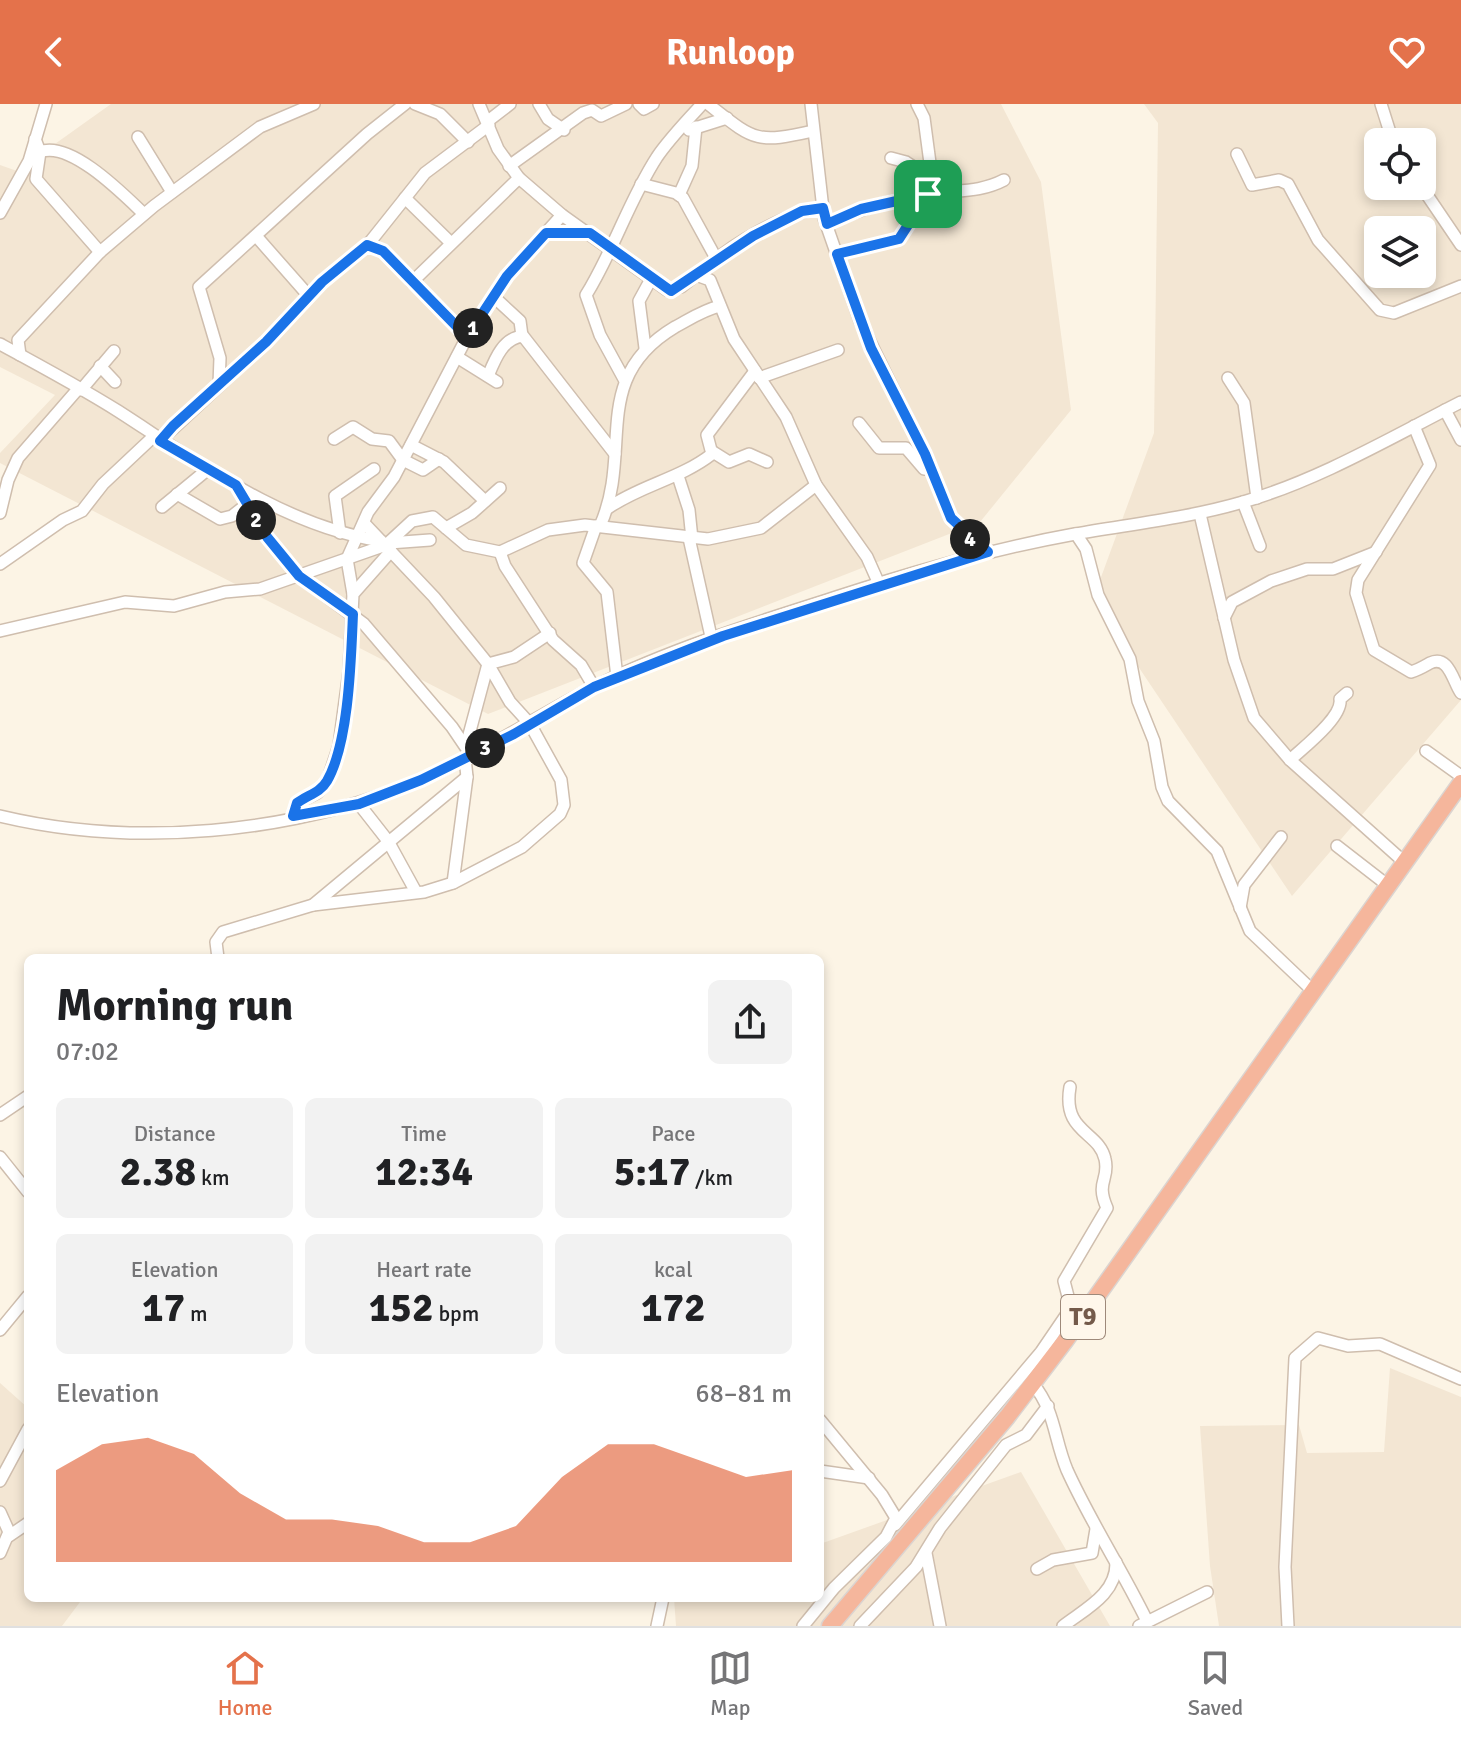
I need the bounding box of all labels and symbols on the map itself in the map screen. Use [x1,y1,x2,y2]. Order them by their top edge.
pin [894,160,962,228]
pin: 1 [453,308,493,348]
pin: 2 [236,500,276,540]
pin: 4 [950,519,990,559]
pin: 3 [465,728,505,768]
road number: T9 [1061,1295,1105,1339]

